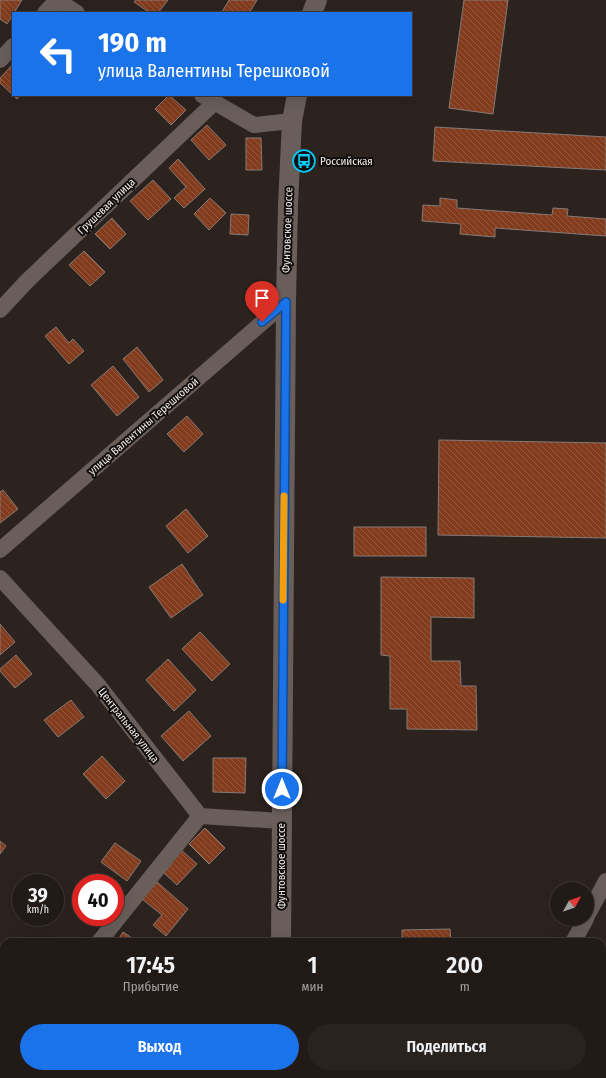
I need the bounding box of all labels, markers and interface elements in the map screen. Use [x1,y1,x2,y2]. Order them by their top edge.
text: 190 m [98,26,167,59]
icon: left [32,28,84,80]
text: улица Валентины Терешковой [98,60,330,82]
bus stop icon: Российская [291,148,317,174]
place label: Российская [320,155,373,168]
street label: Грушевая улица [75,175,138,237]
street label: Фунтовское шоссе [280,187,295,273]
pin [245,281,279,322]
icon: arrive [251,287,273,309]
street label: улица Валентины Терешковой [86,375,201,478]
street label: Центральная улица [95,685,162,765]
position arrow [261,768,303,810]
street label: Фунтовское шоссе [275,823,288,909]
speed limit sign: 40 [72,874,124,926]
north arrow [550,882,594,926]
map controls [550,882,594,926]
text: 39 [28,883,48,907]
text: km/h [27,904,49,916]
text: 17:45 [126,951,175,979]
text: 1 [307,951,317,979]
text: 200 [446,951,483,979]
text: Прибытие [123,979,179,994]
text: мин [302,979,323,994]
text: m [460,979,470,994]
button: Выход [20,1024,299,1070]
button: Поделиться [307,1024,586,1070]

